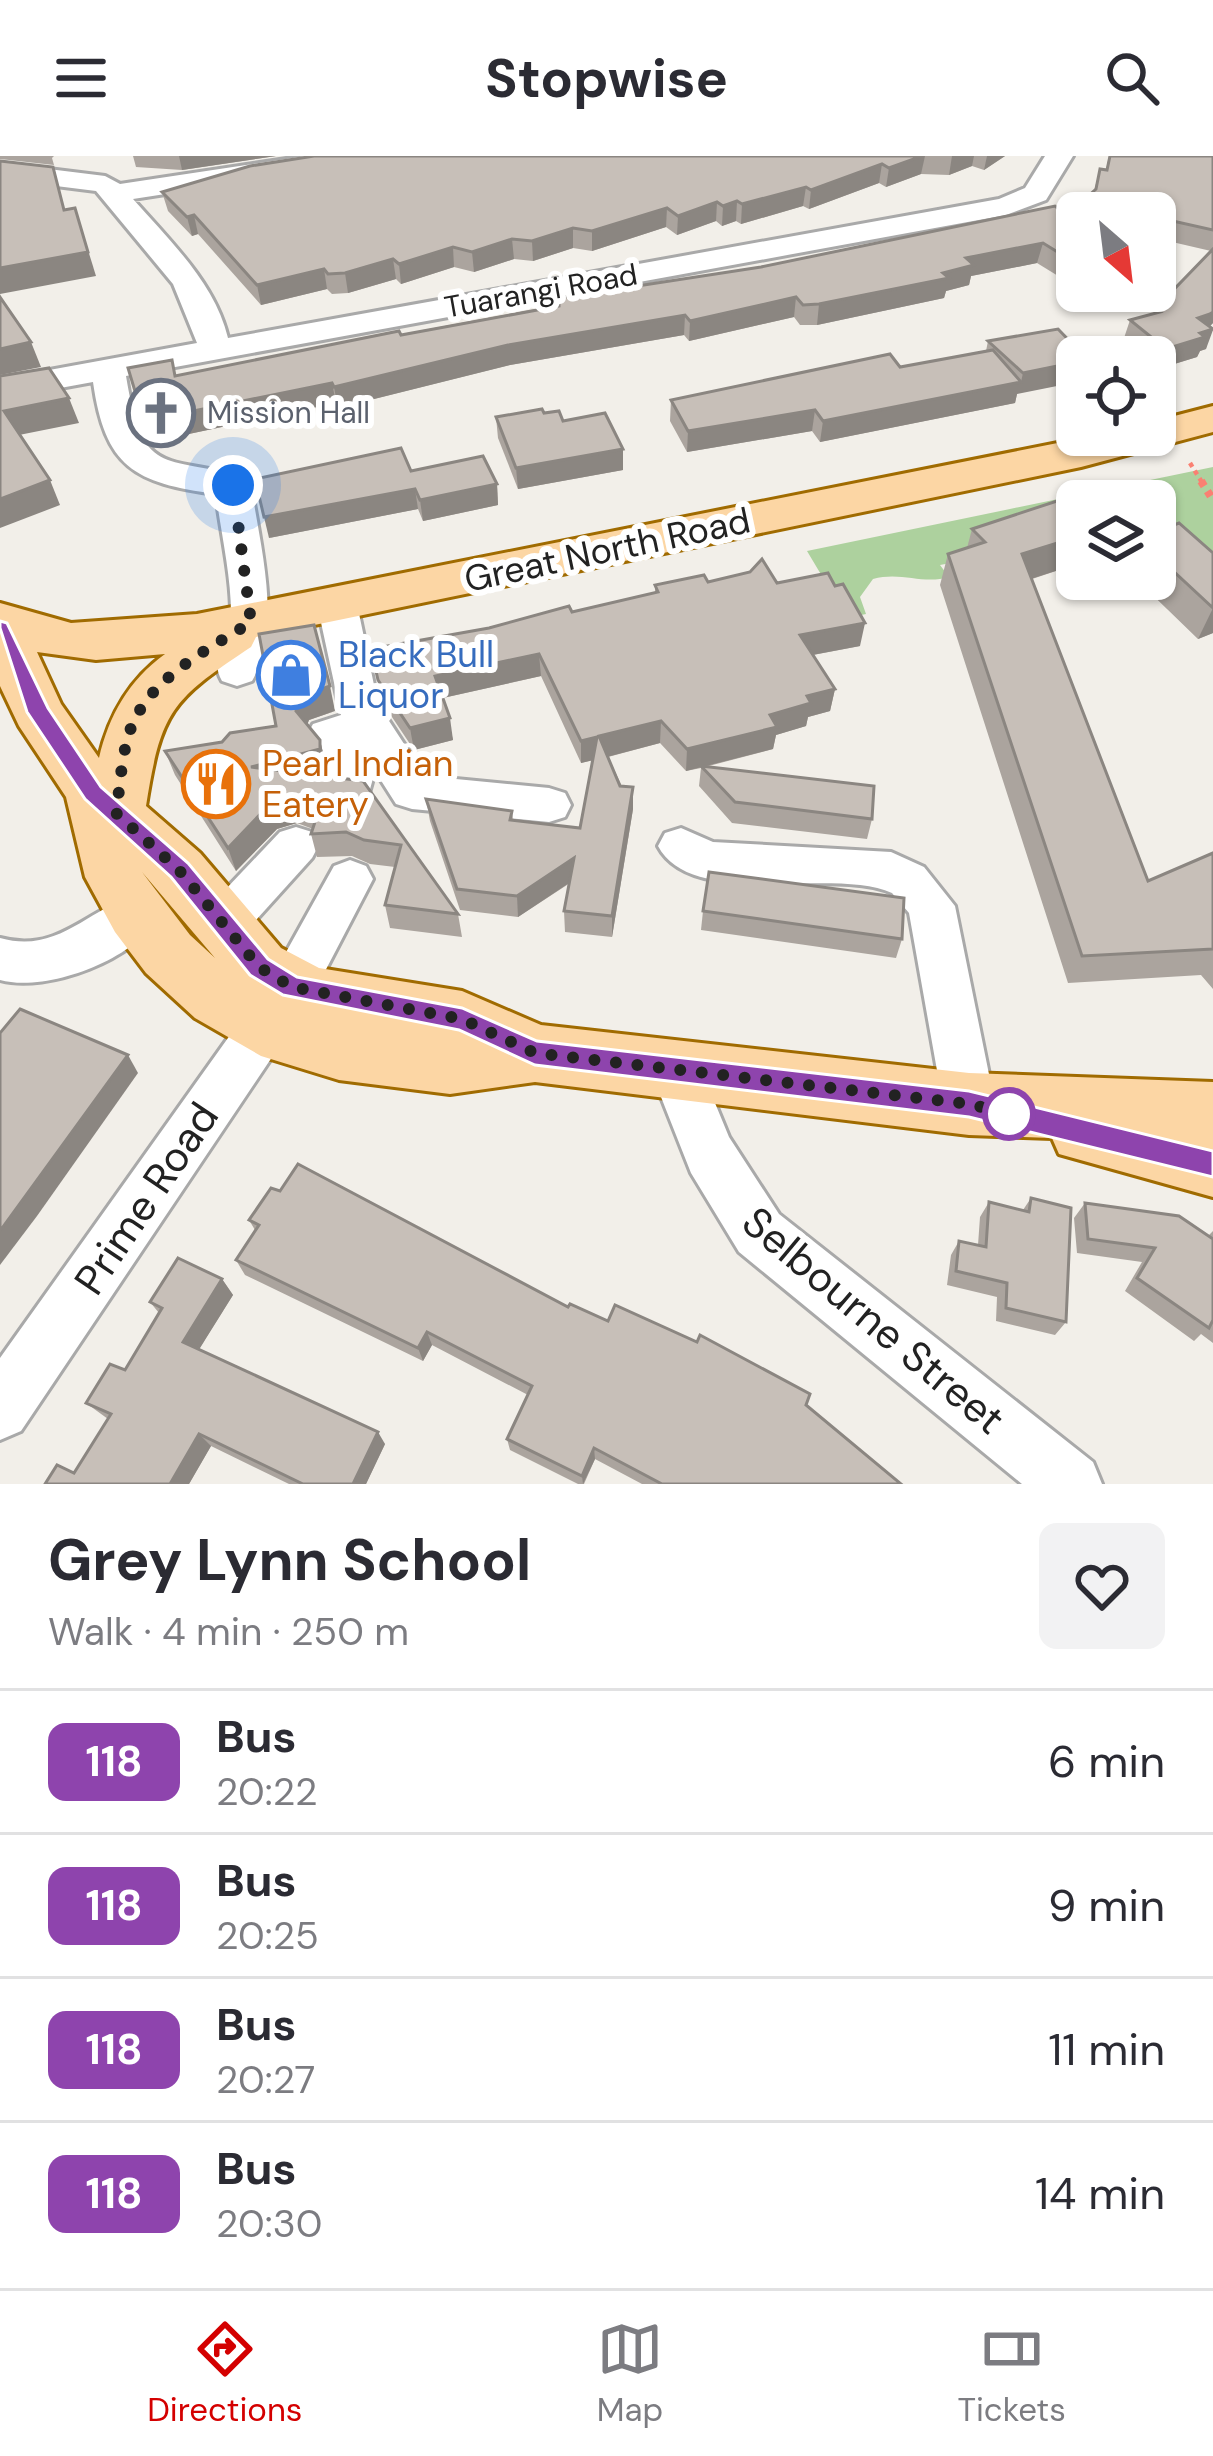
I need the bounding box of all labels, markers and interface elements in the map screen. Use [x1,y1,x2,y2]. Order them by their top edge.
text: Stopwise [485,43,728,114]
icon: menu [48,45,114,111]
icon: search [1099,45,1165,111]
north arrow [1056,192,1176,312]
map controls [1056,192,1176,600]
street label: Tuarangi Road [441,254,640,327]
button: locate [1056,336,1176,456]
church icon: Mission Hall [126,378,196,448]
place label: Mission Hall [207,393,370,432]
your location [203,455,263,515]
button: layers [1056,480,1176,600]
street label: Great North Road [460,496,754,603]
place label: Black Bull Liquor [338,631,494,719]
shop icon: Black Bull Liquor [256,640,326,710]
place label: Pearl Indian Eatery [262,740,453,828]
restaurant icon: Pearl Indian Eatery [181,749,251,819]
unlabelled marker [984,1089,1034,1139]
street label: Prime Road [62,1092,231,1305]
street label: Selbourne Street [731,1194,1016,1446]
text: Grey Lynn School [48,1523,531,1598]
button: heart [1039,1523,1165,1649]
text: Walk · 4 min · 250 m [48,1606,409,1657]
text: Bus [216,1707,296,1766]
text: 6 min [1048,1732,1165,1791]
text: 118 [85,1734,143,1789]
text: 20:22 [216,1766,318,1817]
text: Bus [216,1851,296,1910]
text: 9 min [1048,1876,1165,1935]
text: 118 [85,1878,143,1933]
text: 20:25 [216,1910,319,1961]
text: Bus [216,1995,296,2054]
text: 11 min [1048,2020,1165,2079]
text: 118 [85,2022,143,2077]
text: 20:27 [216,2054,315,2105]
text: Bus [216,2139,296,2198]
text: 14 min [1035,2164,1165,2223]
text: 118 [85,2166,143,2221]
text: 20:30 [216,2198,322,2249]
tab: Directions [147,2316,302,2431]
tab: Map [597,2316,663,2431]
tab: Tickets [957,2316,1066,2431]

